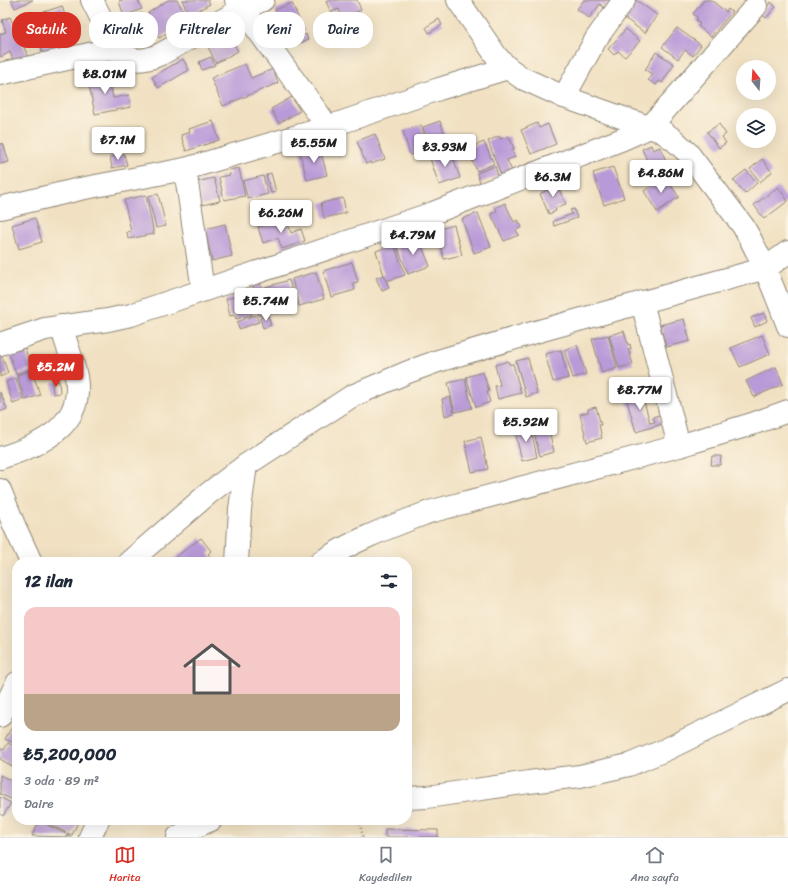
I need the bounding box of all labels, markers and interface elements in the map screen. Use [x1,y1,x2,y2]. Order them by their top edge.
chip: Satılık [12,12,81,48]
chip: Kiralık [89,12,158,48]
chip: Filtreler [166,12,245,48]
chip: Yeni [253,12,305,48]
chip: Daire [313,12,373,48]
north arrow [736,60,776,100]
map controls [736,60,776,148]
pin: ₺8.01M [72,61,138,95]
text: ₺8.01M [83,62,127,85]
button: layers [736,108,776,148]
pin: ₺7.1M [90,127,146,161]
text: ₺7.1M [101,128,135,151]
pin: ₺5.55M [281,130,347,164]
text: ₺5.55M [291,131,337,154]
pin: ₺3.93M [412,134,478,168]
text: ₺3.93M [423,135,467,158]
pin: ₺4.86M [628,160,694,194]
text: ₺4.86M [638,161,684,184]
pin: ₺6.3M [525,164,581,198]
text: ₺6.3M [535,165,571,188]
pin: ₺6.26M [248,200,314,234]
text: ₺6.26M [259,201,303,224]
pin: ₺4.79M [380,222,446,256]
text: ₺4.79M [390,223,436,246]
pin: ₺5.74M [233,288,299,322]
text: ₺5.74M [243,289,289,312]
pin: ₺5.2M [28,354,84,388]
text: ₺5.2M [37,355,75,378]
pin: ₺8.77M [607,377,673,411]
text: ₺8.77M [618,378,662,401]
pin: ₺5.92M [493,409,559,443]
text: ₺5.92M [503,410,549,433]
text: 12 ilan [24,566,73,596]
icon: filters [378,570,400,592]
icon: home [176,633,248,705]
text: ₺5,200,000 [24,739,116,769]
text: 3 oda · 89 m² [24,769,99,792]
text: Daire [24,792,53,815]
tab: Harita [109,844,140,887]
tab: Kaydedilen [359,844,412,887]
tab: Ana sayfa [631,844,679,887]

